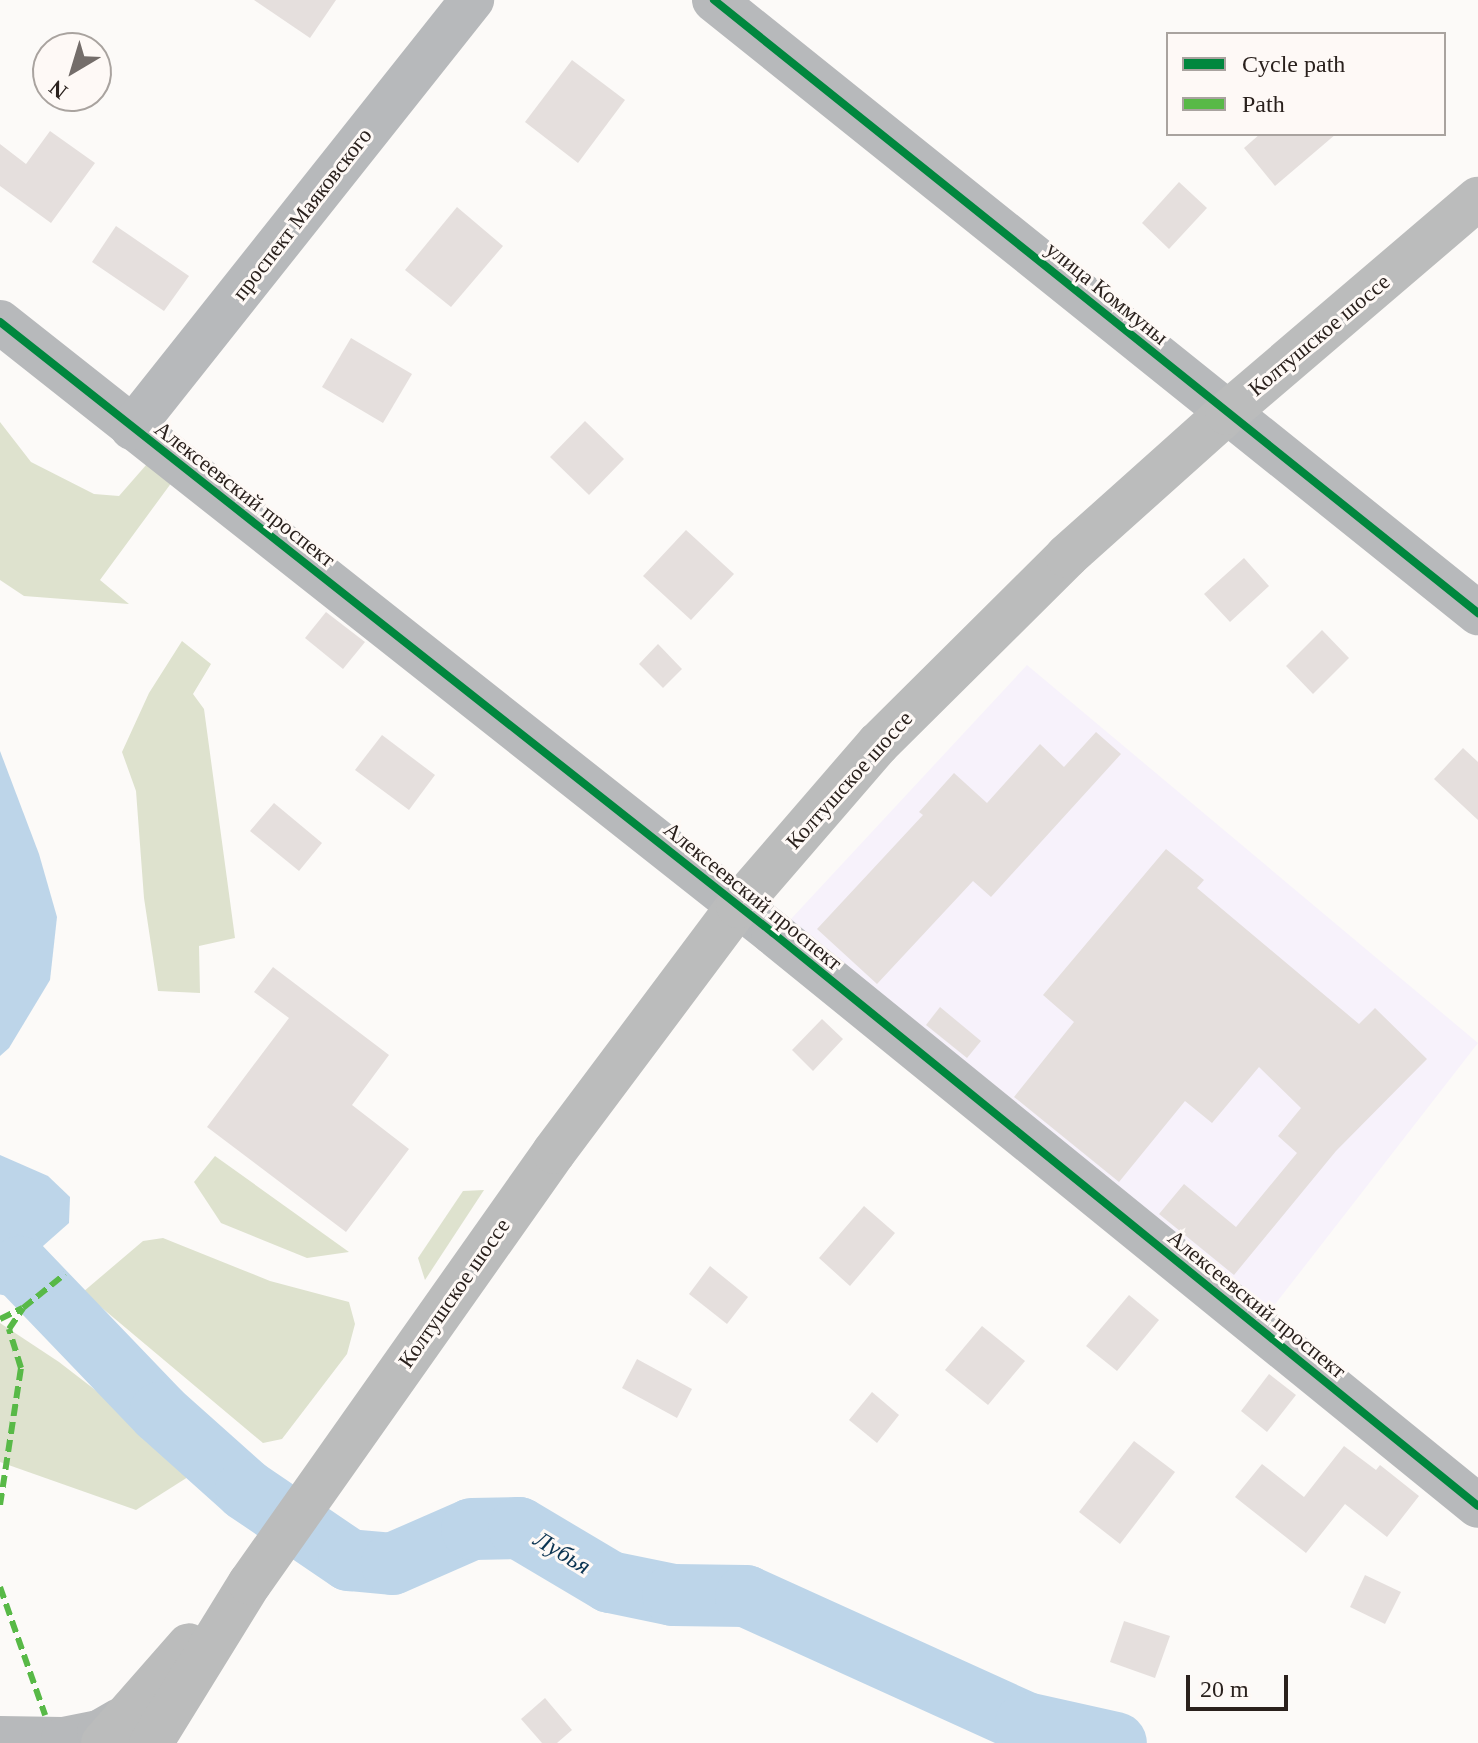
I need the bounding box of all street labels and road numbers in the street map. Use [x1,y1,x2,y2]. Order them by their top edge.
street label: проспект Маяковского [227,123,377,305]
street label: улица Коммуны [1041,236,1173,350]
street label: Колтушское шоссе [1243,268,1395,402]
street label: Алексеевский проспект [150,415,340,573]
street label: Колтушское шоссе [780,706,918,854]
street label: Алексеевский проспект [659,816,847,976]
street label: Колтушское шоссе [393,1213,515,1373]
street label: Алексеевский проспект [1163,1224,1351,1384]

